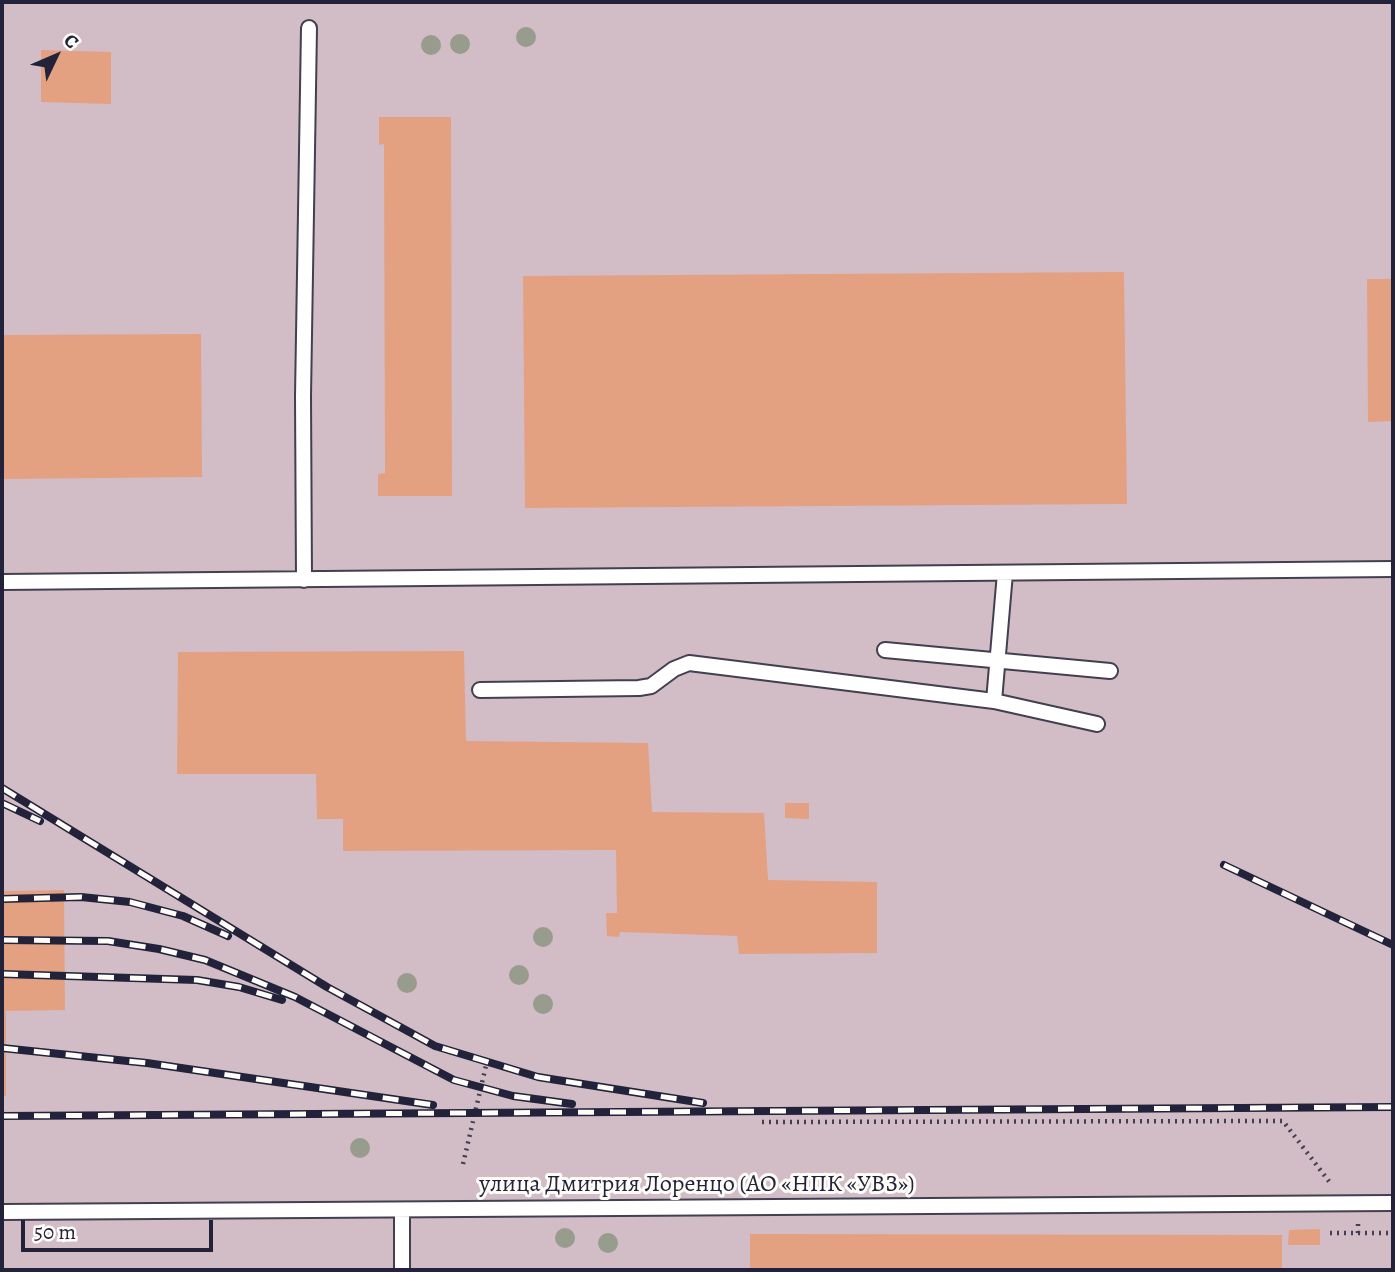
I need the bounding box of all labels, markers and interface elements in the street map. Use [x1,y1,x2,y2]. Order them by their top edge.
north arrow [21,21,91,91]
text: С [58,28,85,55]
street label: улица Дмитрия Лоренцо (АО «НПК «УВЗ») [479,1171,915,1199]
scale bar [24,1206,217,1250]
text: 50 m [34,1218,76,1246]

